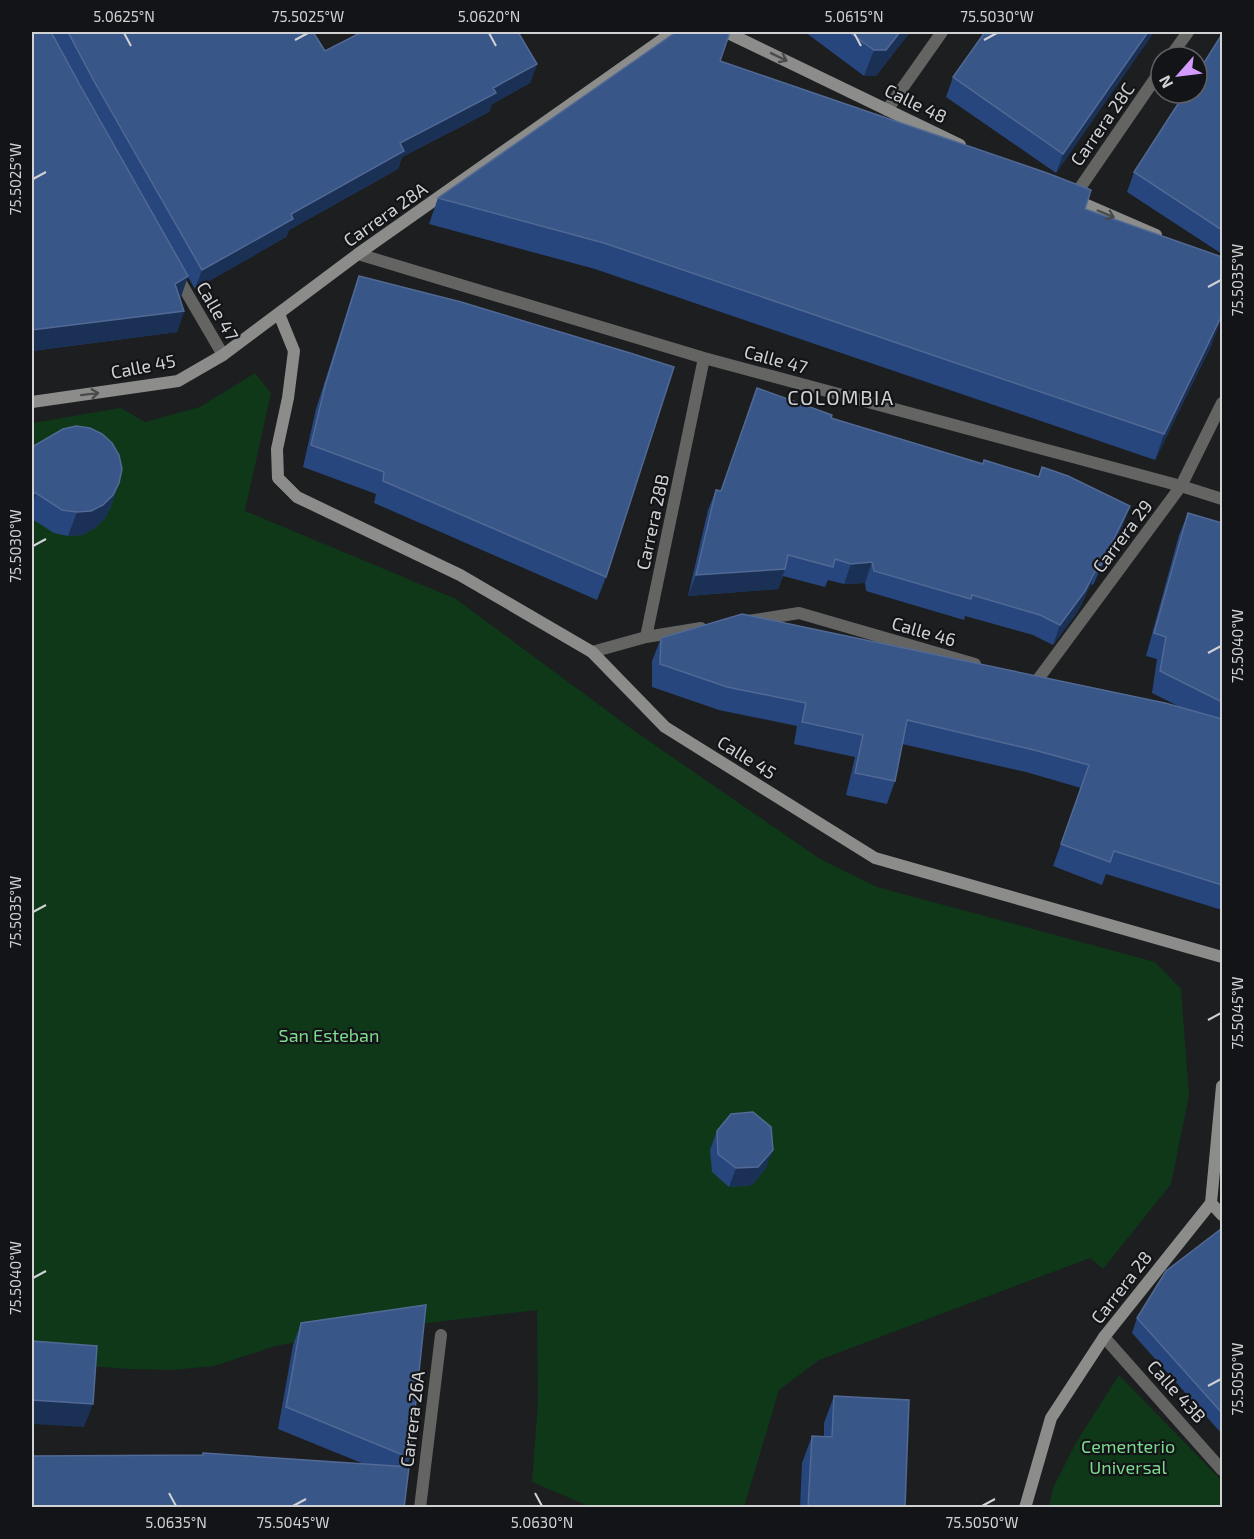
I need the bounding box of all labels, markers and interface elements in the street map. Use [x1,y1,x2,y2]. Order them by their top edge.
text: 5.0625°N [93,7,155,25]
text: 75.5025°W [272,7,344,25]
text: 5.0620°N [458,7,520,25]
text: 5.0615°N [824,7,884,25]
text: 75.5030°W [960,7,1034,25]
north arrow [1149,45,1209,105]
one-way arrow [769,52,787,63]
text: N [1154,73,1176,92]
street label: Carrera 28C [1065,78,1139,170]
street label: Calle 48 [881,79,951,127]
text: 75.5025°W [6,143,24,215]
street label: Carrera 28A [339,177,432,251]
one-way arrow [1097,208,1115,220]
text: 75.5035°W [1228,244,1246,316]
street label: Calle 47 [192,277,244,345]
street label: Calle 47 [742,340,810,378]
street label: Calle 45 [109,349,177,383]
district label: COLOMBIA [787,385,895,409]
one-way arrow [79,388,99,399]
street label: Carrera 28B [631,472,673,572]
street label: Carrera 29 [1087,495,1157,577]
text: 75.5030°W [6,509,24,583]
text: 75.5040°W [1228,609,1246,683]
street label: Calle 46 [889,611,959,651]
street label: Calle 45 [714,730,780,784]
text: 75.5035°W [6,876,24,948]
text: 75.5045°W [1228,976,1246,1050]
park label: San Esteban [279,1024,379,1046]
text: 75.5040°W [6,1241,24,1315]
street label: Carrera 28 [1086,1246,1156,1328]
text: 75.5050°W [1228,1343,1246,1416]
street label: Calle 43B [1143,1355,1211,1427]
street label: Carrera 26A [395,1369,429,1468]
park label: Cementerio Universal [1081,1435,1175,1478]
text: 5.0635°N [145,1513,207,1531]
text: 75.5045°W [256,1513,330,1531]
text: 5.0630°N [511,1513,573,1531]
text: 75.5050°W [946,1513,1019,1531]

